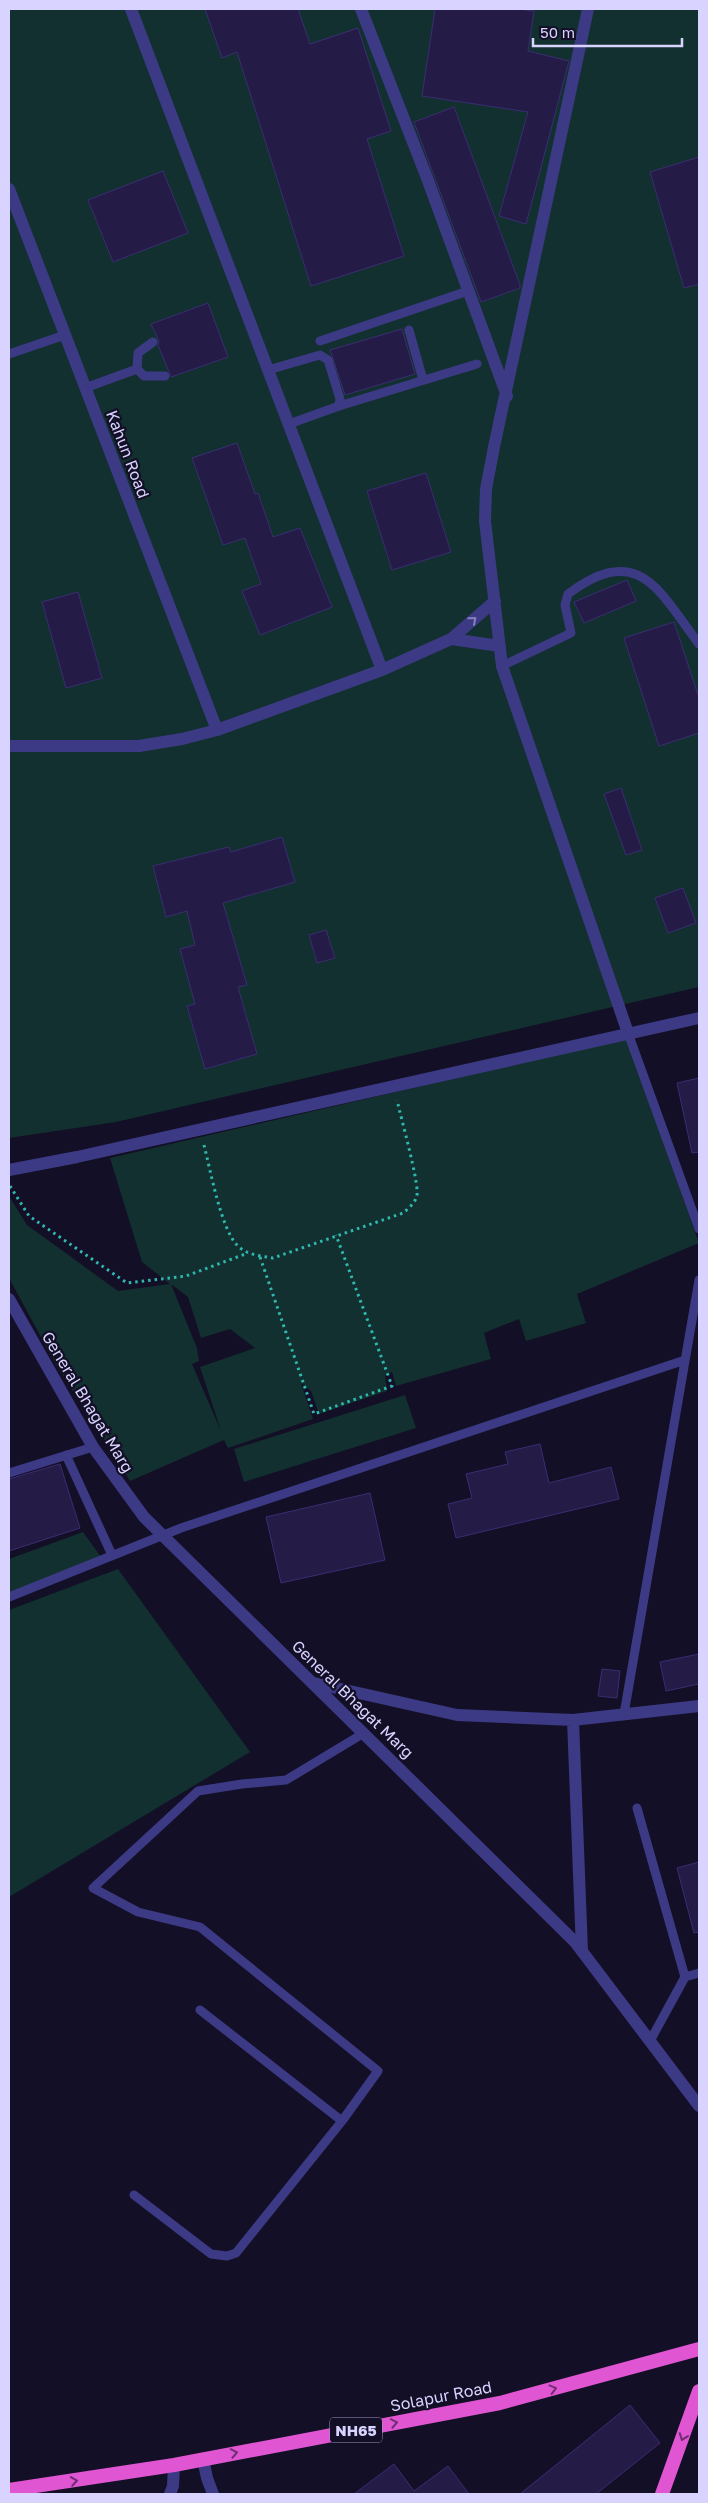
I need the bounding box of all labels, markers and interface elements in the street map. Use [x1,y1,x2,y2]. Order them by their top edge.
scale bar [533,15,682,47]
text: 50 m [540,23,575,41]
street label: Kahun Road [102,407,154,501]
one-way arrow [467,617,476,626]
street label: General Bhagat Marg [38,1328,138,1476]
street label: General Bhagat Marg [288,1636,418,1762]
street label: Solapur Road [389,2376,493,2416]
one-way arrow [548,2384,556,2394]
road number: NH65 [330,2418,382,2442]
one-way arrow [390,2418,398,2429]
one-way arrow [679,2432,689,2441]
one-way arrow [230,2448,239,2459]
one-way arrow [70,2477,79,2487]

